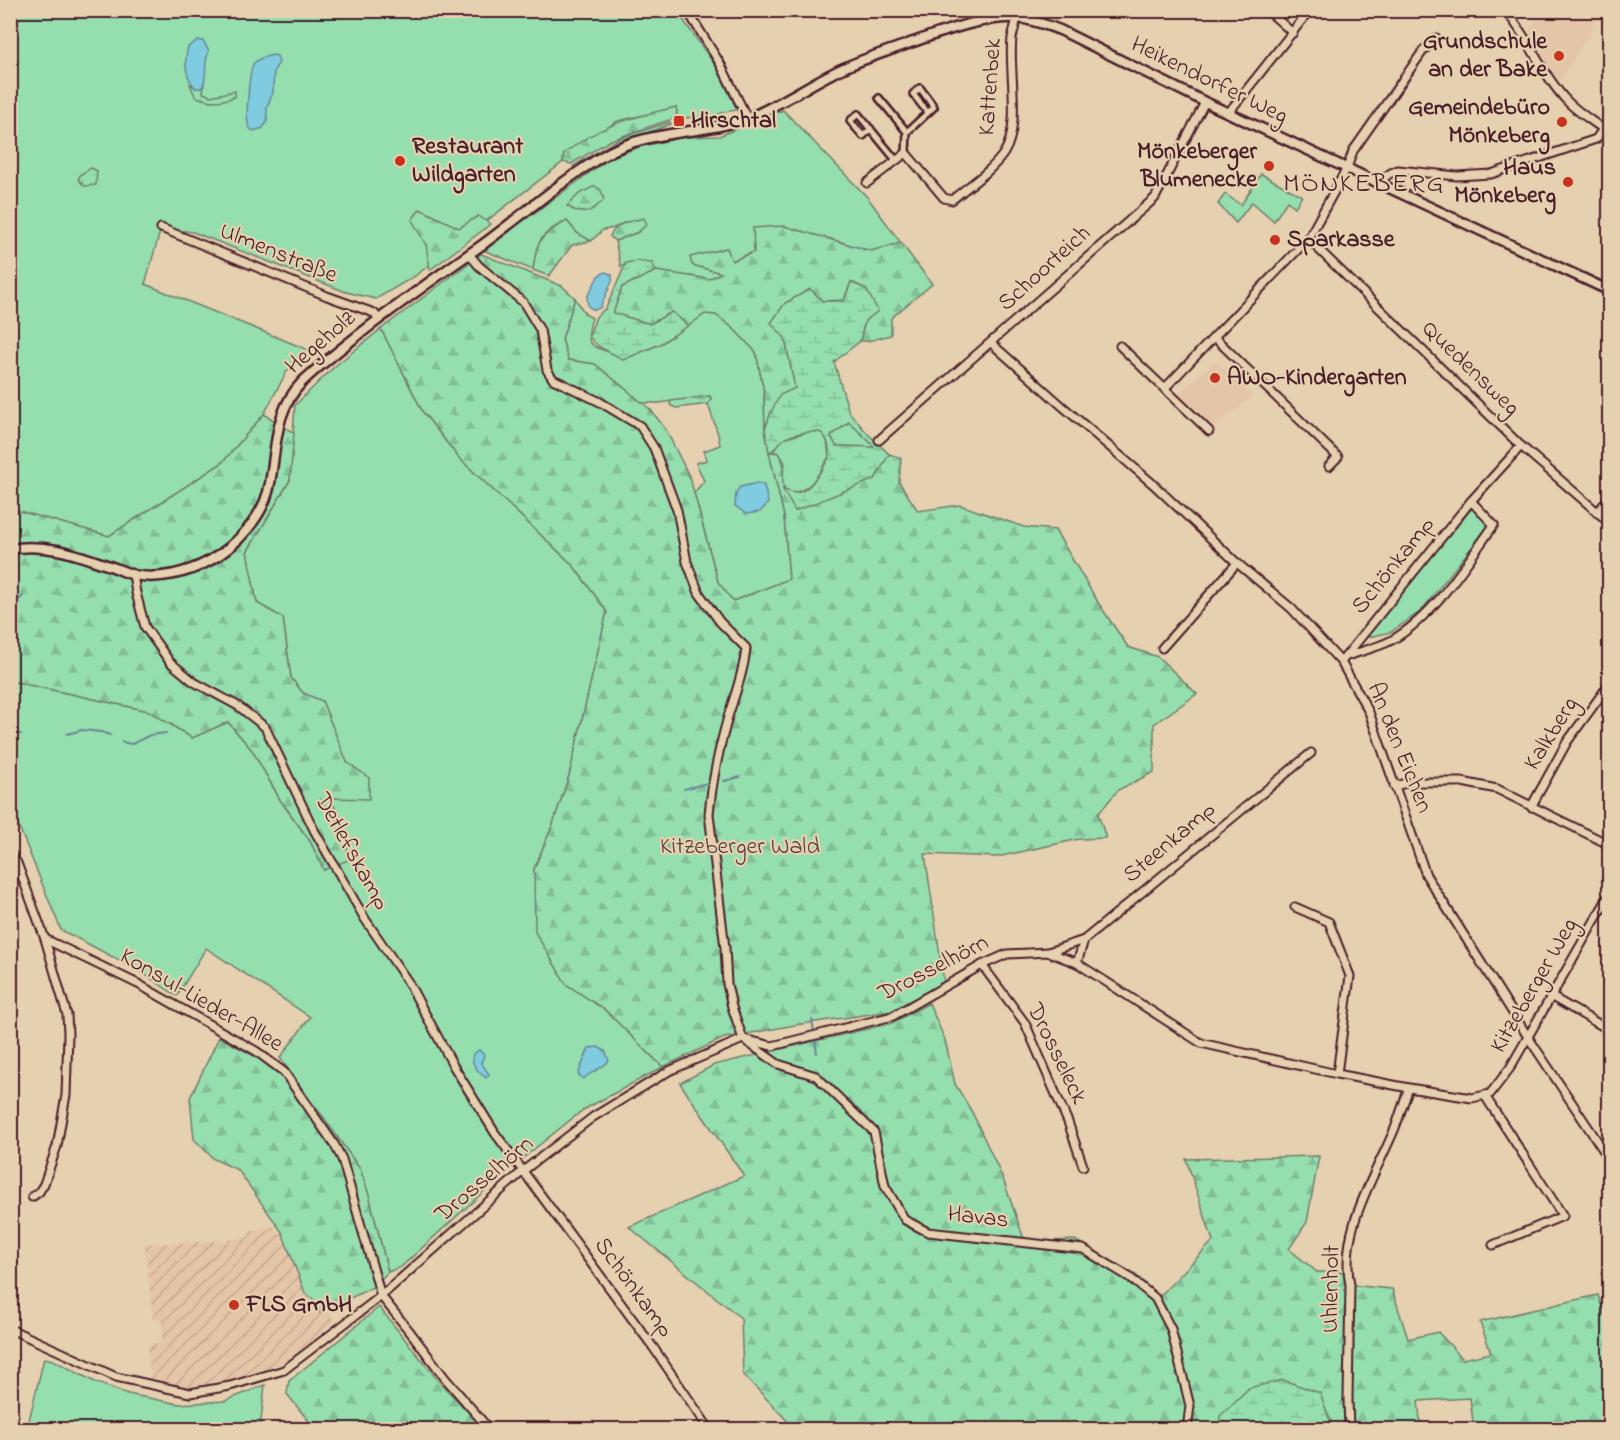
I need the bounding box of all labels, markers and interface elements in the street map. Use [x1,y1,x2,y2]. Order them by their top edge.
place label: Grundschule an der Bake [1423,25,1548,88]
street label: Heikendorfer Weg [1124,28,1294,134]
street label: Kattenbek [970,37,1012,137]
marker: Grundschule an der Bake [1552,49,1566,63]
place label: Gemeindebüro Mönkeberg [1408,91,1550,155]
place label: Hirschtal [691,104,776,139]
marker: Hirschtal [672,114,686,128]
marker: Gemeindebüro Mönkeberg [1555,115,1569,129]
place label: Restaurant Wildgarten [412,130,524,194]
place label: Mönkeberger Blumenecke [1137,135,1258,198]
place label: Haus Mönkeberg [1454,151,1556,215]
marker: Restaurant Wildgarten [393,154,407,168]
marker: Mönkeberger Blumenecke [1262,159,1276,173]
district label: MÖNKEBERG [1283,165,1445,204]
marker: Haus Mönkeberg [1561,175,1575,189]
street label: Ulmenstraße [214,214,342,294]
street label: Schoorteich [991,217,1099,321]
place label: Sparkasse [1287,223,1396,258]
marker: Sparkasse [1268,233,1282,247]
street label: Hegeholz [278,302,365,384]
street label: Quedensweg [1413,313,1527,425]
place label: AWO-Kindergarten [1227,361,1407,397]
marker: AWO-Kindergarten [1208,371,1222,385]
street label: Schönkamp [1344,510,1444,622]
street label: An den Eichen [1357,677,1441,819]
street label: Kalkberg [1516,690,1588,778]
street label: Detlefskamp [304,786,398,917]
street label: Steenkamp [1116,794,1224,892]
park label: Kitzeberger Wald [660,830,820,865]
street label: Kitzeberger Weg [1482,912,1588,1060]
street label: Drosselhörn [872,926,995,1012]
street label: Konsul-Lieder-Allee [113,940,290,1062]
street label: Drosseleck [1016,997,1096,1111]
street label: Drosselhörn [427,1128,542,1233]
street label: Havas [946,1197,1010,1239]
street label: Schönkamp [584,1230,682,1346]
street label: Uhlenholt [1314,1244,1350,1334]
place label: FLS GmbH [245,1288,352,1323]
marker: FLS GmbH [227,1298,241,1312]

